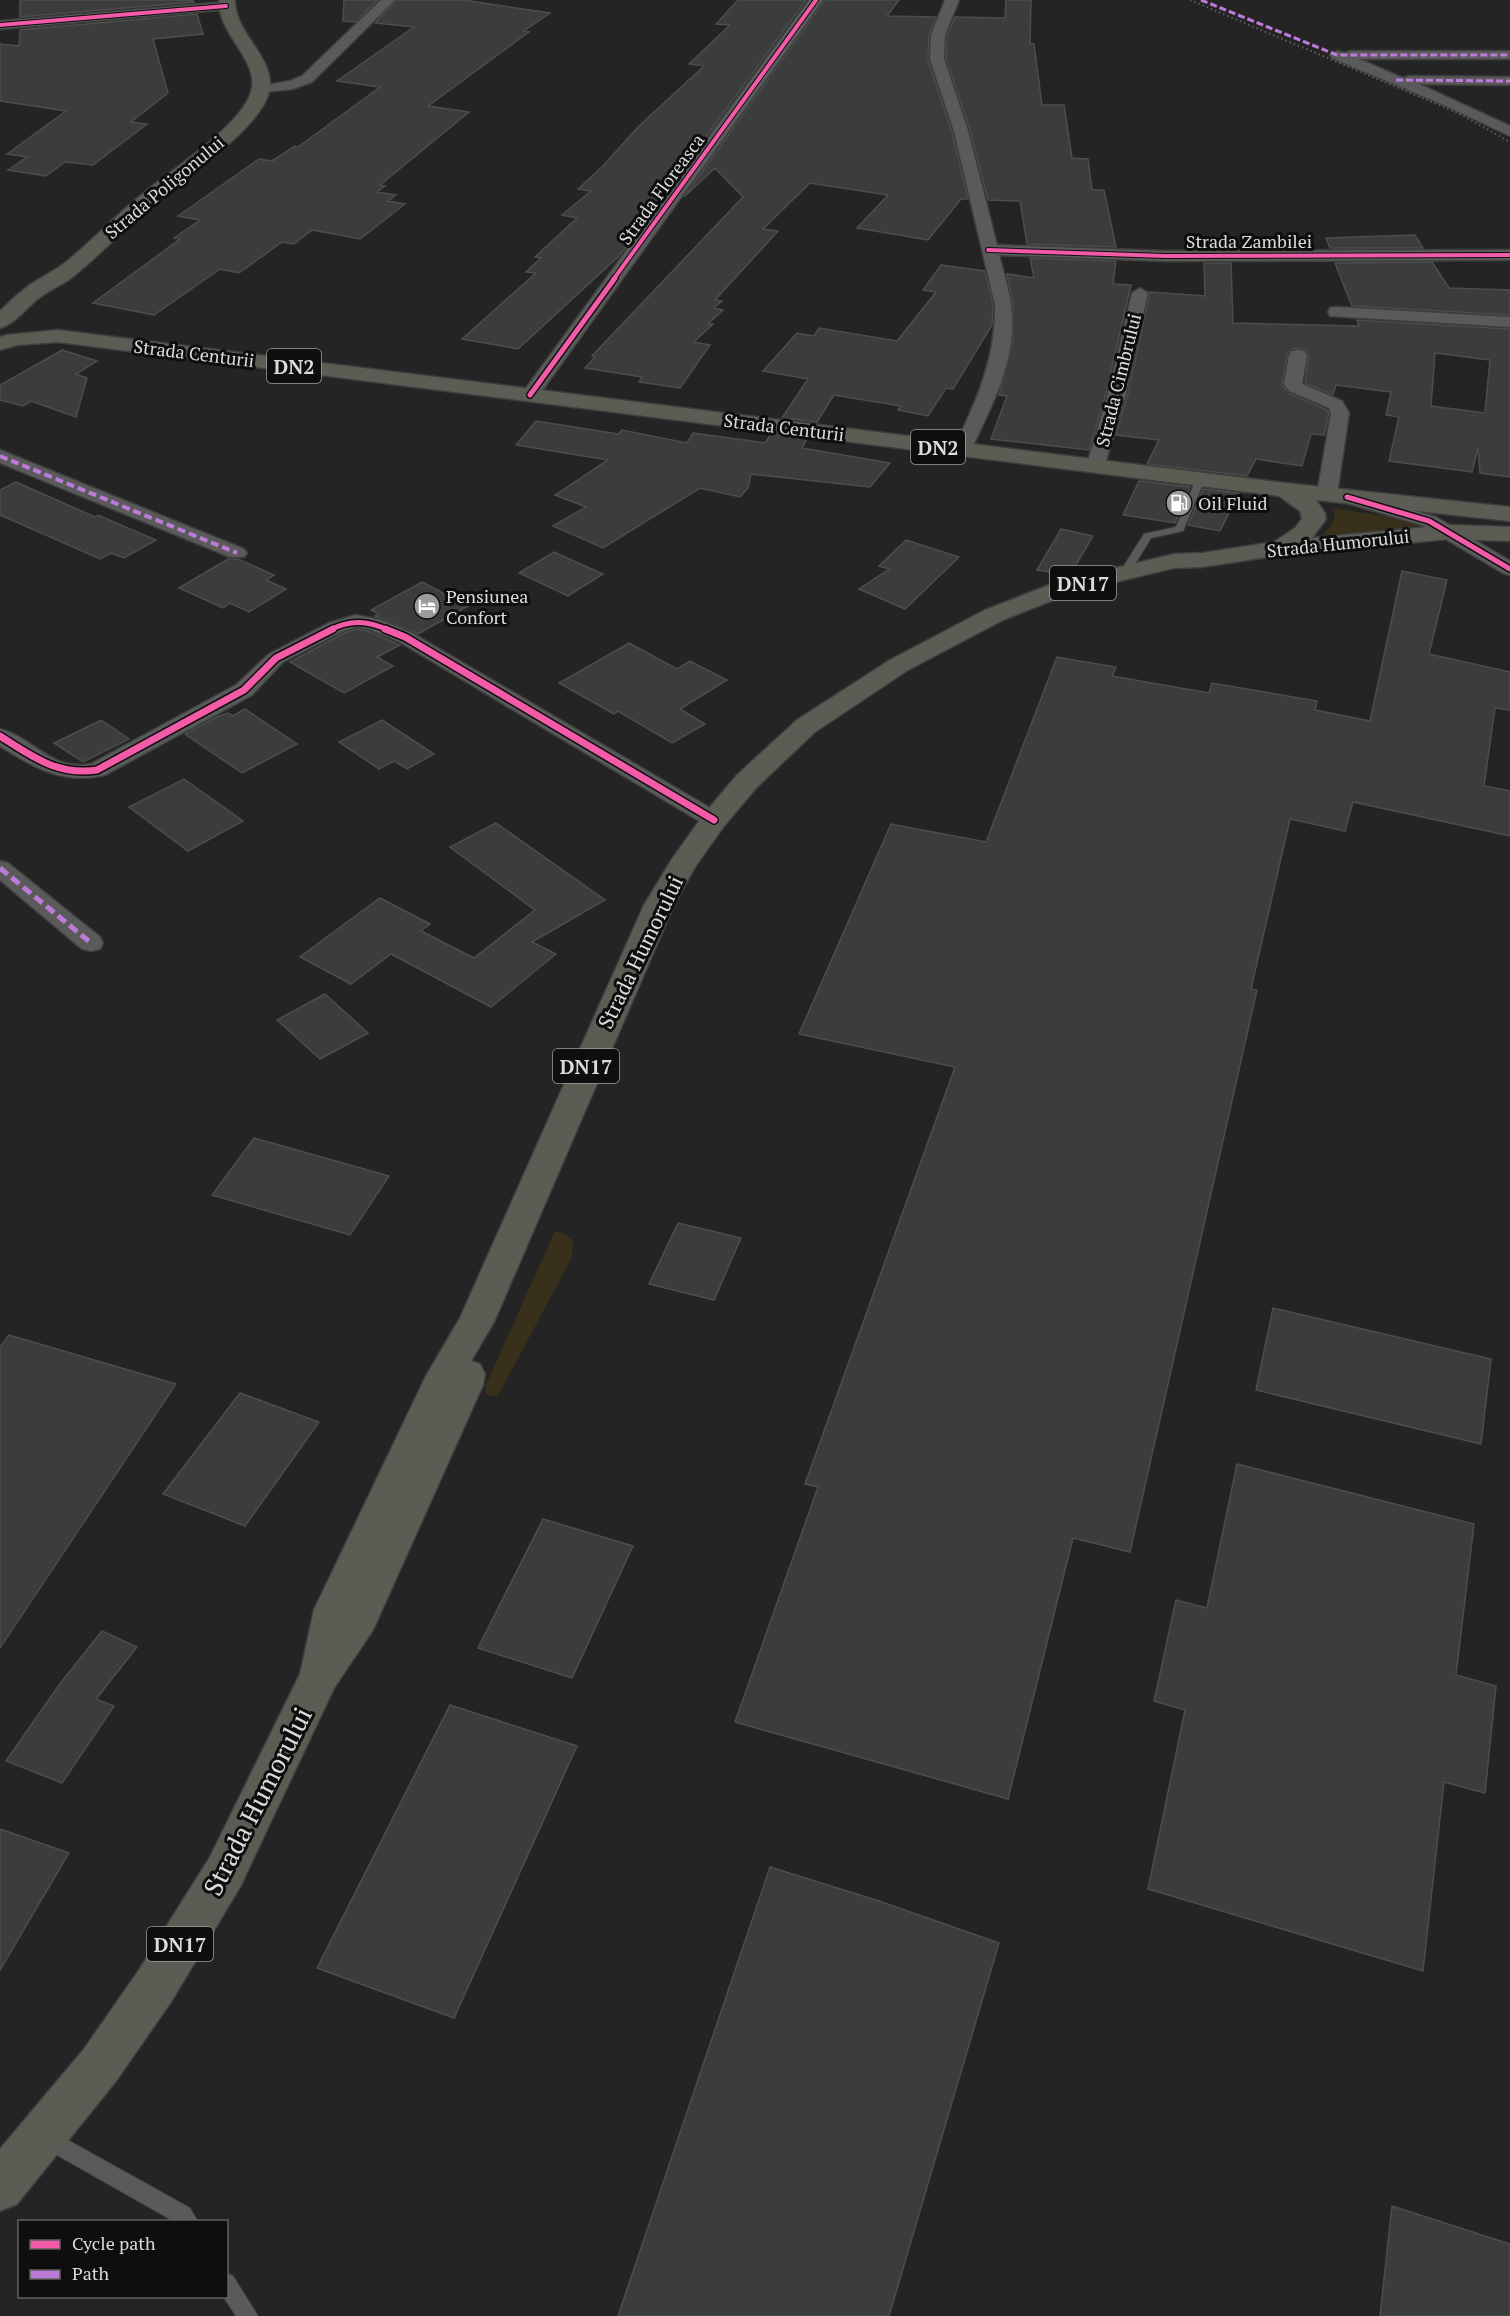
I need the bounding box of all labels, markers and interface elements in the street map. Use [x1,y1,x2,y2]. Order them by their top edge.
street label: Strada Floreasca [613,129,709,249]
street label: Strada Poligonului [99,130,229,244]
street label: Strada Zambilei [1186,229,1312,253]
street label: Strada Cimbrului [1090,311,1146,449]
street label: Strada Centurii [132,334,256,372]
road number: DN2 [267,349,321,383]
street label: Strada Centurii [722,408,846,446]
road number: DN2 [911,430,965,464]
fuel station icon: Oil Fluid [1164,488,1194,518]
place label: Oil Fluid [1198,491,1267,515]
street label: Strada Humorului [1266,524,1410,562]
road number: DN17 [1050,566,1116,600]
place label: Pensiunea Confort [446,584,528,629]
hotel icon: Pensiunea Confort [412,591,442,621]
street label: Strada Humorului [591,871,689,1033]
road number: DN17 [553,1049,619,1083]
street label: Strada Humorului [195,1701,319,1901]
road number: DN17 [147,1927,213,1961]
legend [18,2220,228,2298]
text: Cycle path [72,2231,156,2255]
text: Path [72,2261,109,2285]

